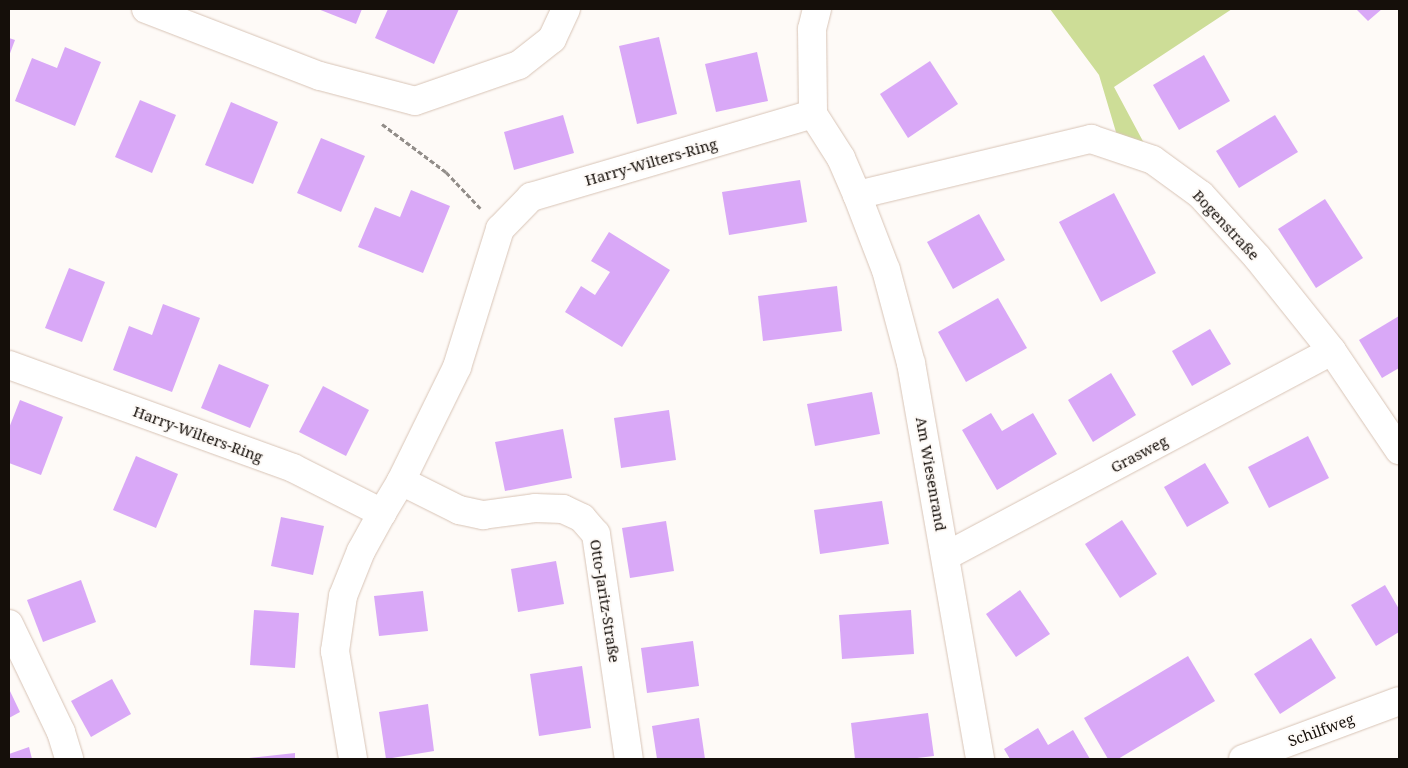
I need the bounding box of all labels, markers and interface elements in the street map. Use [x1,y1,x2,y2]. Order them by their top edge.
street label: Harry-Wilters-Ring [583,134,719,190]
street label: Bogenstraße [1189,186,1263,264]
street label: Harry-Wilters-Ring [131,402,265,466]
street label: Am Wiesenrand [912,415,950,533]
street label: Grasweg [1108,432,1170,476]
street label: Otto-Jaritz-Straße [586,538,624,664]
street label: Schilfweg [1285,710,1357,750]

